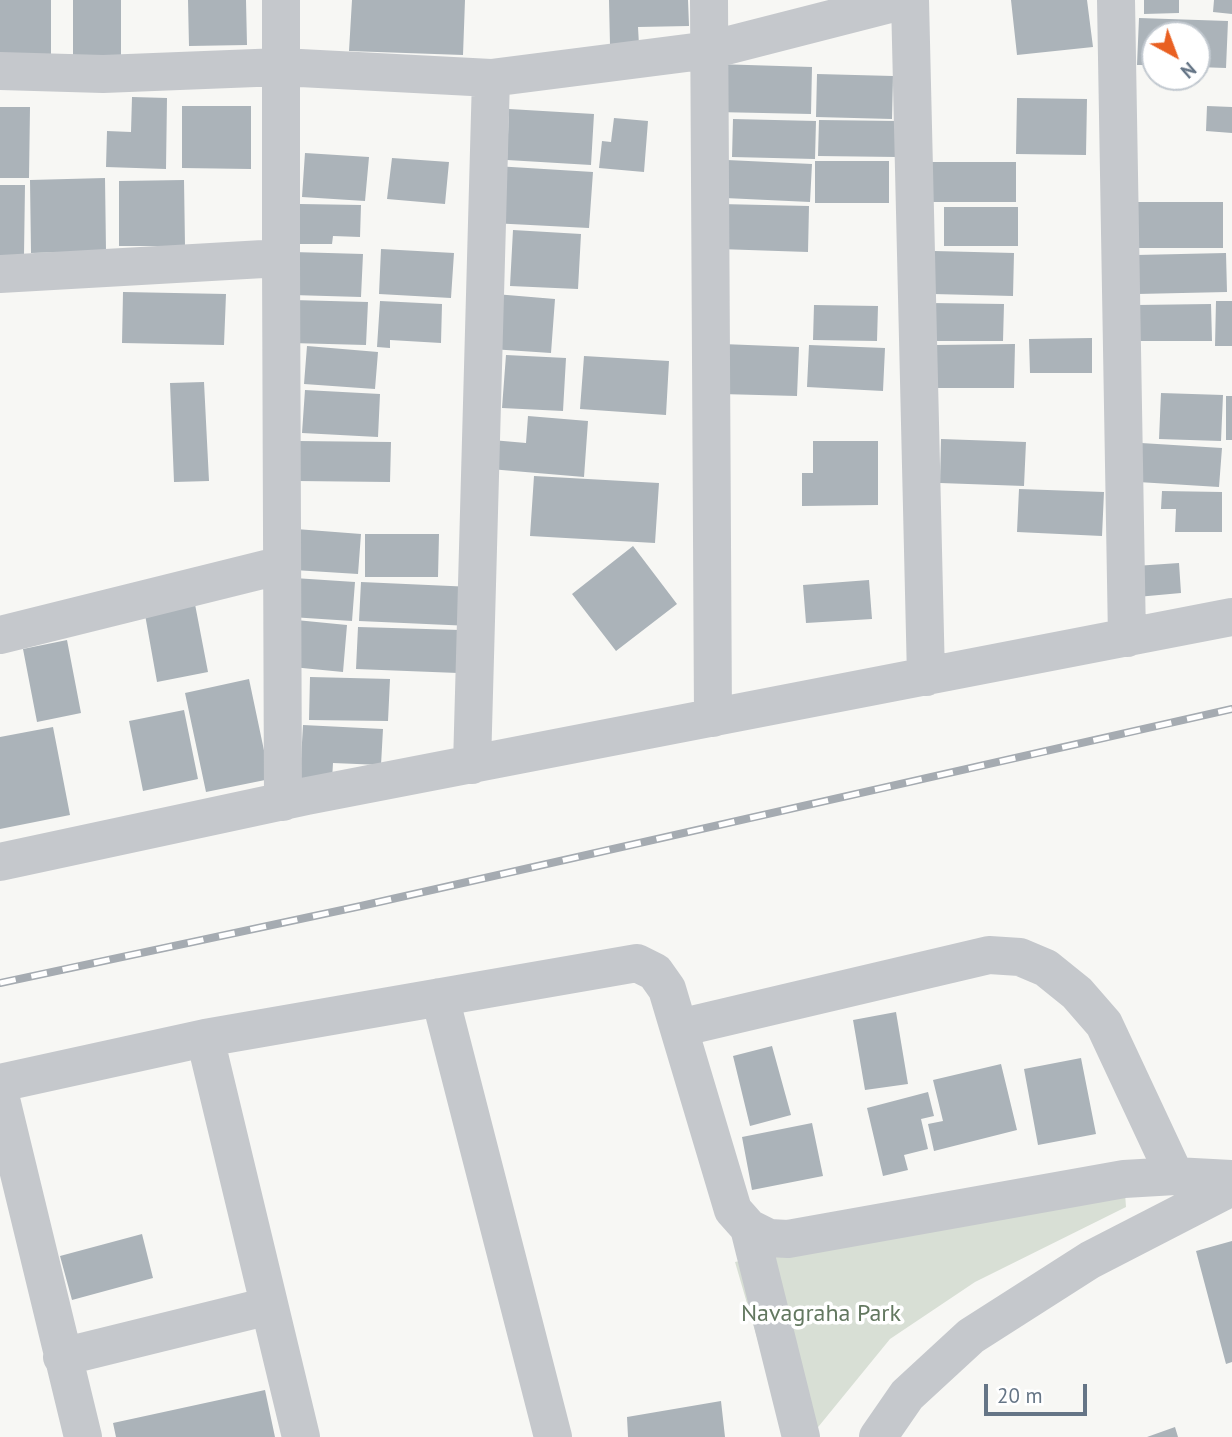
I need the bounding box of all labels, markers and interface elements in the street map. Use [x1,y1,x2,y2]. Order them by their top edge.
north arrow [1141,21,1211,91]
text: N [1176,57,1201,83]
park label: Navagraha Park [741,1300,901,1328]
scale bar [987,1370,1090,1414]
text: 20 m [997,1382,1043,1409]

